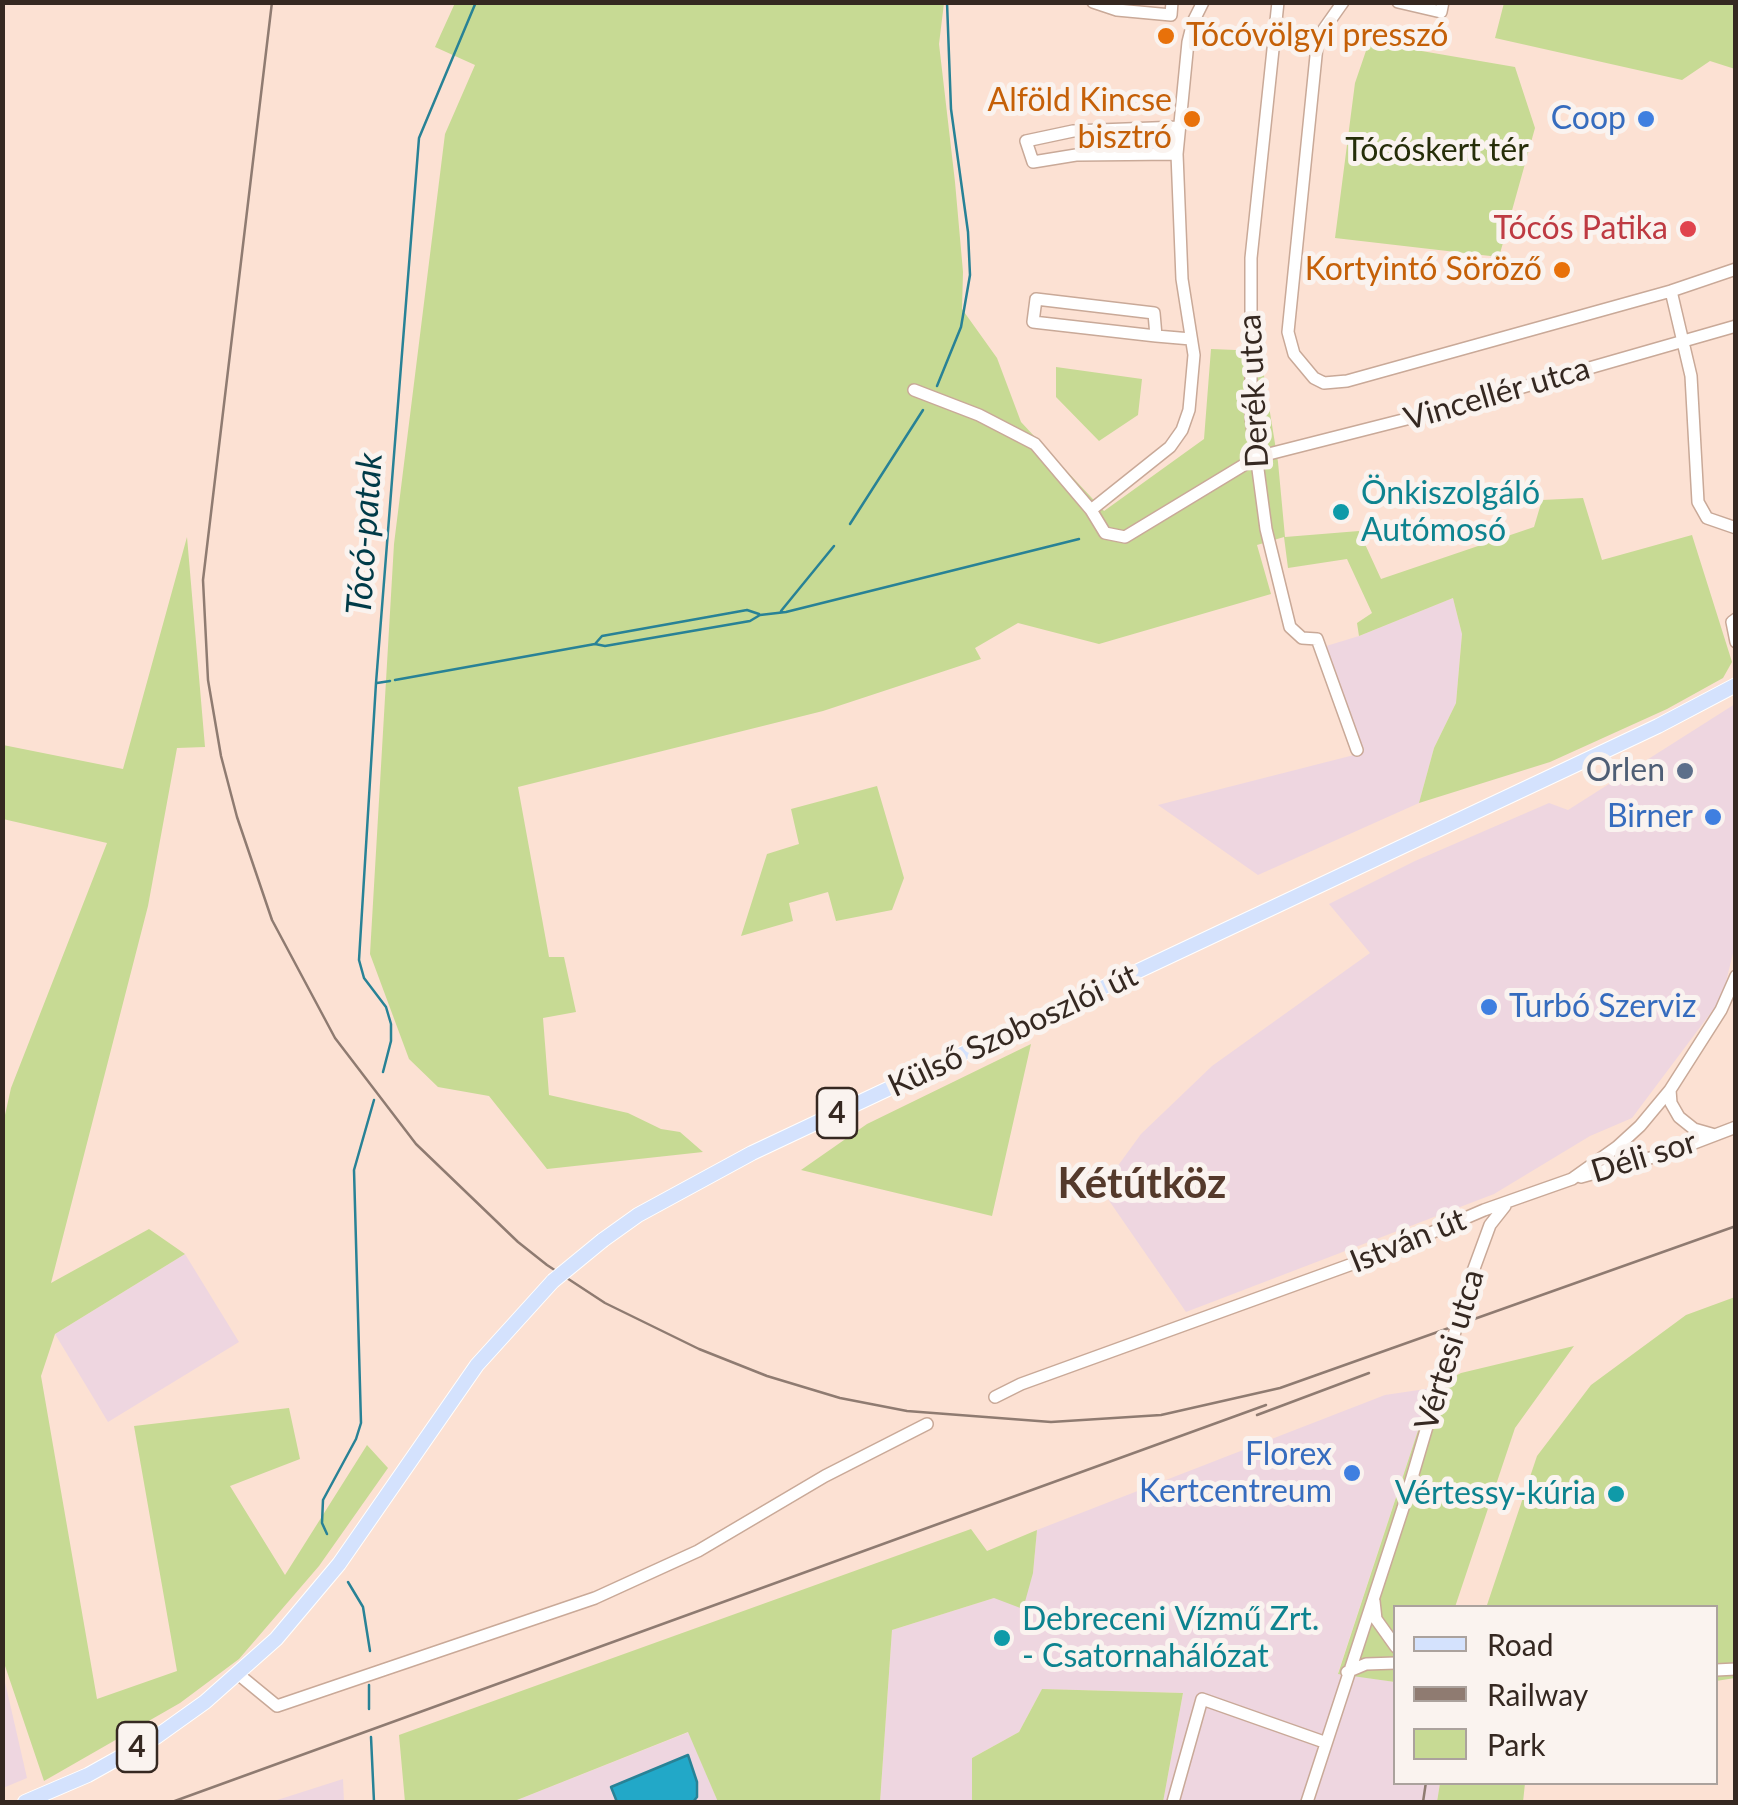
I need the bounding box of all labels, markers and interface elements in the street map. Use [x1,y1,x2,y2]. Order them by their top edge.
place label: Tócóvölgyi presszó [1186,17,1448,55]
marker: Tócóvölgyi presszó [1155,25,1177,47]
place label: Alföld Kincse bisztró [988,82,1172,157]
place label: Coop [1551,100,1626,138]
marker: Alföld Kincse bisztró [1181,108,1203,130]
marker: Coop [1635,108,1657,130]
park label: Tócóskert tér [1345,132,1529,170]
place label: Tócós Patika [1493,210,1668,248]
marker: Tócós Patika [1677,218,1699,240]
place label: Kortyintó Söröző [1305,251,1542,289]
marker: Kortyintó Söröző [1551,259,1573,281]
street label: Derék utca [1231,313,1277,469]
street label: Vincellér utca [1400,349,1594,439]
water label: Tócó-patak [338,452,392,616]
place label: Önkiszolgáló Autómosó [1361,475,1540,550]
marker: Önkiszolgáló Autómosó [1330,501,1352,523]
place label: Orlen [1586,752,1665,790]
marker: Orlen [1674,760,1696,782]
place label: Birner [1607,798,1693,836]
marker: Birner [1702,806,1724,828]
street label: Külső Szoboszlói út [882,956,1144,1106]
place label: Turbó Szerviz [1509,988,1696,1026]
marker: Turbó Szerviz [1478,996,1500,1018]
road number: 4 [817,1088,857,1138]
street label: Déli sor [1587,1123,1701,1191]
district label: Kétútköz [1058,1159,1226,1209]
street label: István út [1345,1200,1471,1282]
street label: Vértesi utca [1407,1265,1493,1435]
place label: Florex Kertcentreum [1139,1436,1332,1511]
marker: Florex Kertcentreum [1341,1462,1363,1484]
place label: Vértessy-kúria [1395,1475,1596,1513]
marker: Vértessy-kúria [1605,1483,1627,1505]
place label: Debreceni Vízmű Zrt. - Csatornahálózat [1022,1601,1319,1676]
legend [1393,1605,1718,1785]
text: Road [1487,1626,1554,1662]
marker: Debreceni Vízmű Zrt. - Csatornahálózat [991,1627,1013,1649]
text: Railway [1487,1676,1588,1712]
road number: 4 [117,1722,157,1772]
text: Park [1487,1726,1546,1762]

